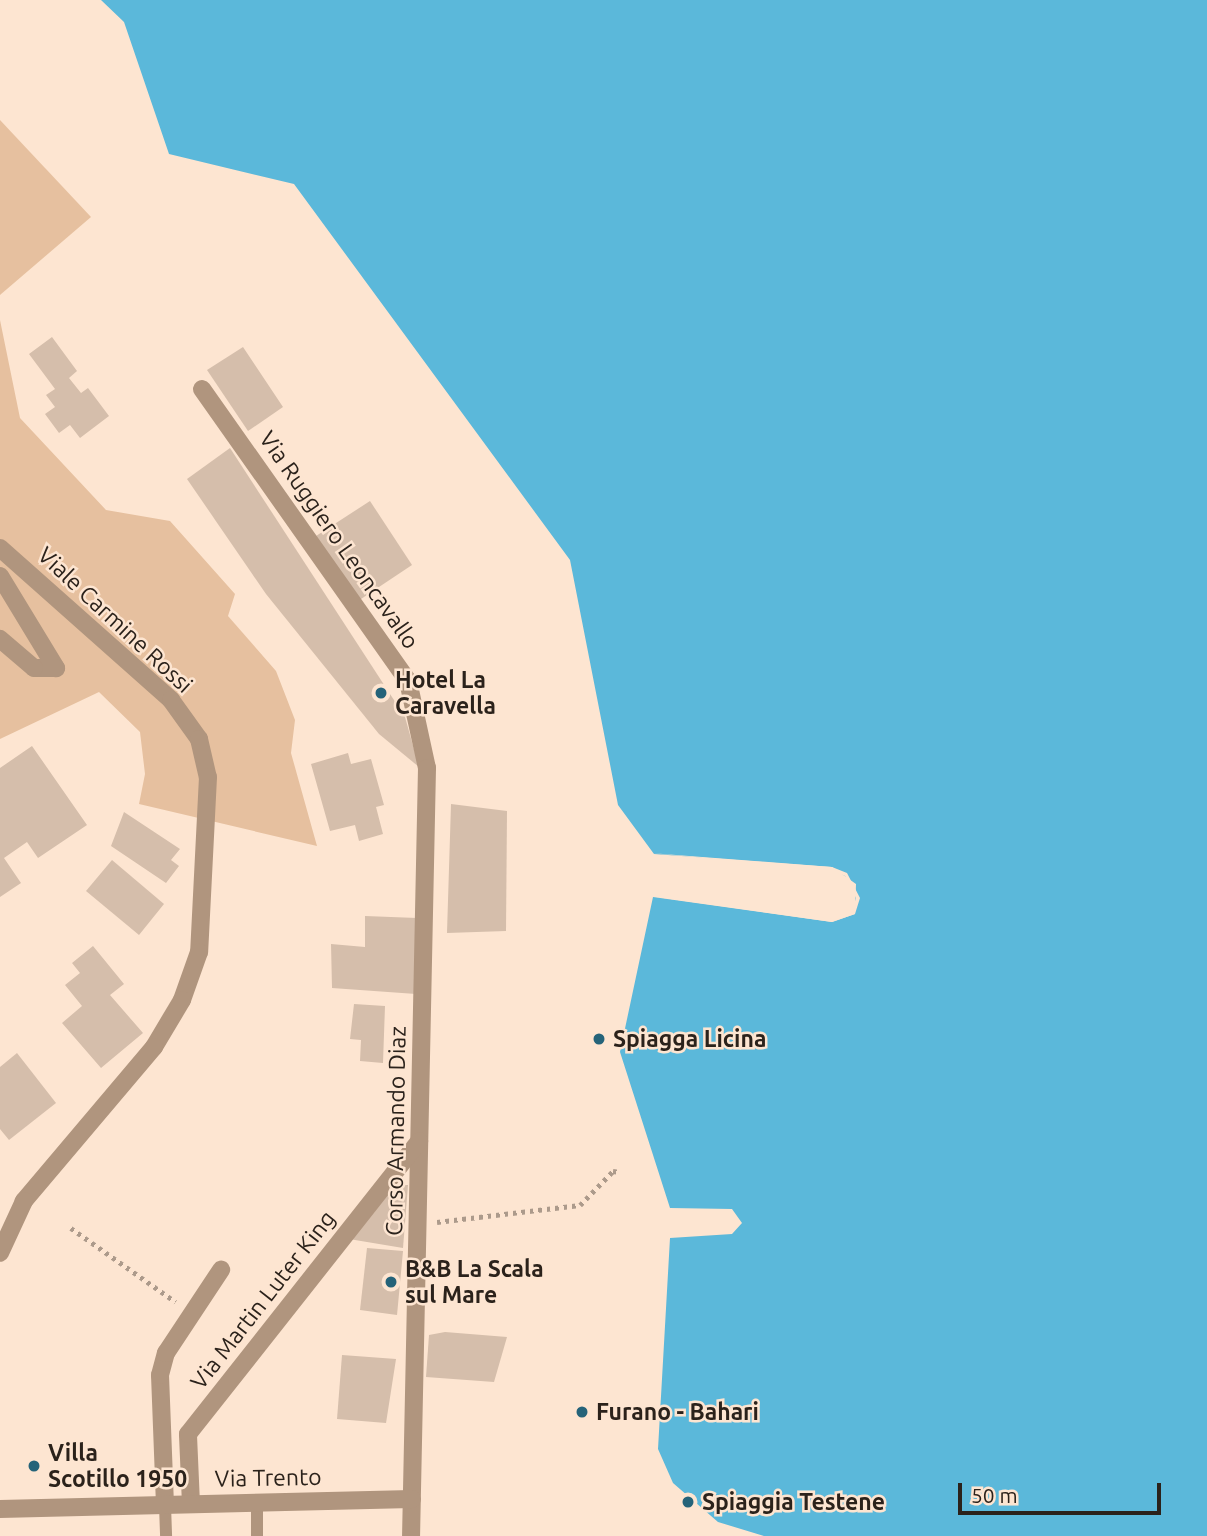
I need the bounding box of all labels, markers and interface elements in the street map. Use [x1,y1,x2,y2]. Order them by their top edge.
street label: Via Ruggiero Leoncavallo [253,426,425,654]
street label: Viale Carmine Rossi [32,541,198,699]
place label: Hotel La Caravella [395,666,496,720]
marker: Hotel La Caravella [373,685,389,701]
place label: Spiagga Licina [613,1025,766,1053]
street label: Corso Armando Diaz [380,1026,412,1236]
marker: Spiagga Licina [591,1031,607,1047]
street label: Via Martin Luter King [185,1205,341,1395]
place label: B&B La Scala sul Mare [405,1255,544,1309]
marker: B&B La Scala sul Mare [383,1274,399,1290]
place label: Furano - Bahari [596,1398,759,1426]
marker: Furano - Bahari [574,1404,590,1420]
place label: Villa Scotillo 1950 [48,1439,187,1493]
marker: Villa Scotillo 1950 [26,1458,42,1474]
street label: Via Trento [214,1463,322,1493]
scale bar [962,1470,1165,1514]
text: 50 m [971,1483,1018,1507]
place label: Spiaggia Testene [702,1488,885,1516]
marker: Spiaggia Testene [680,1494,696,1510]

